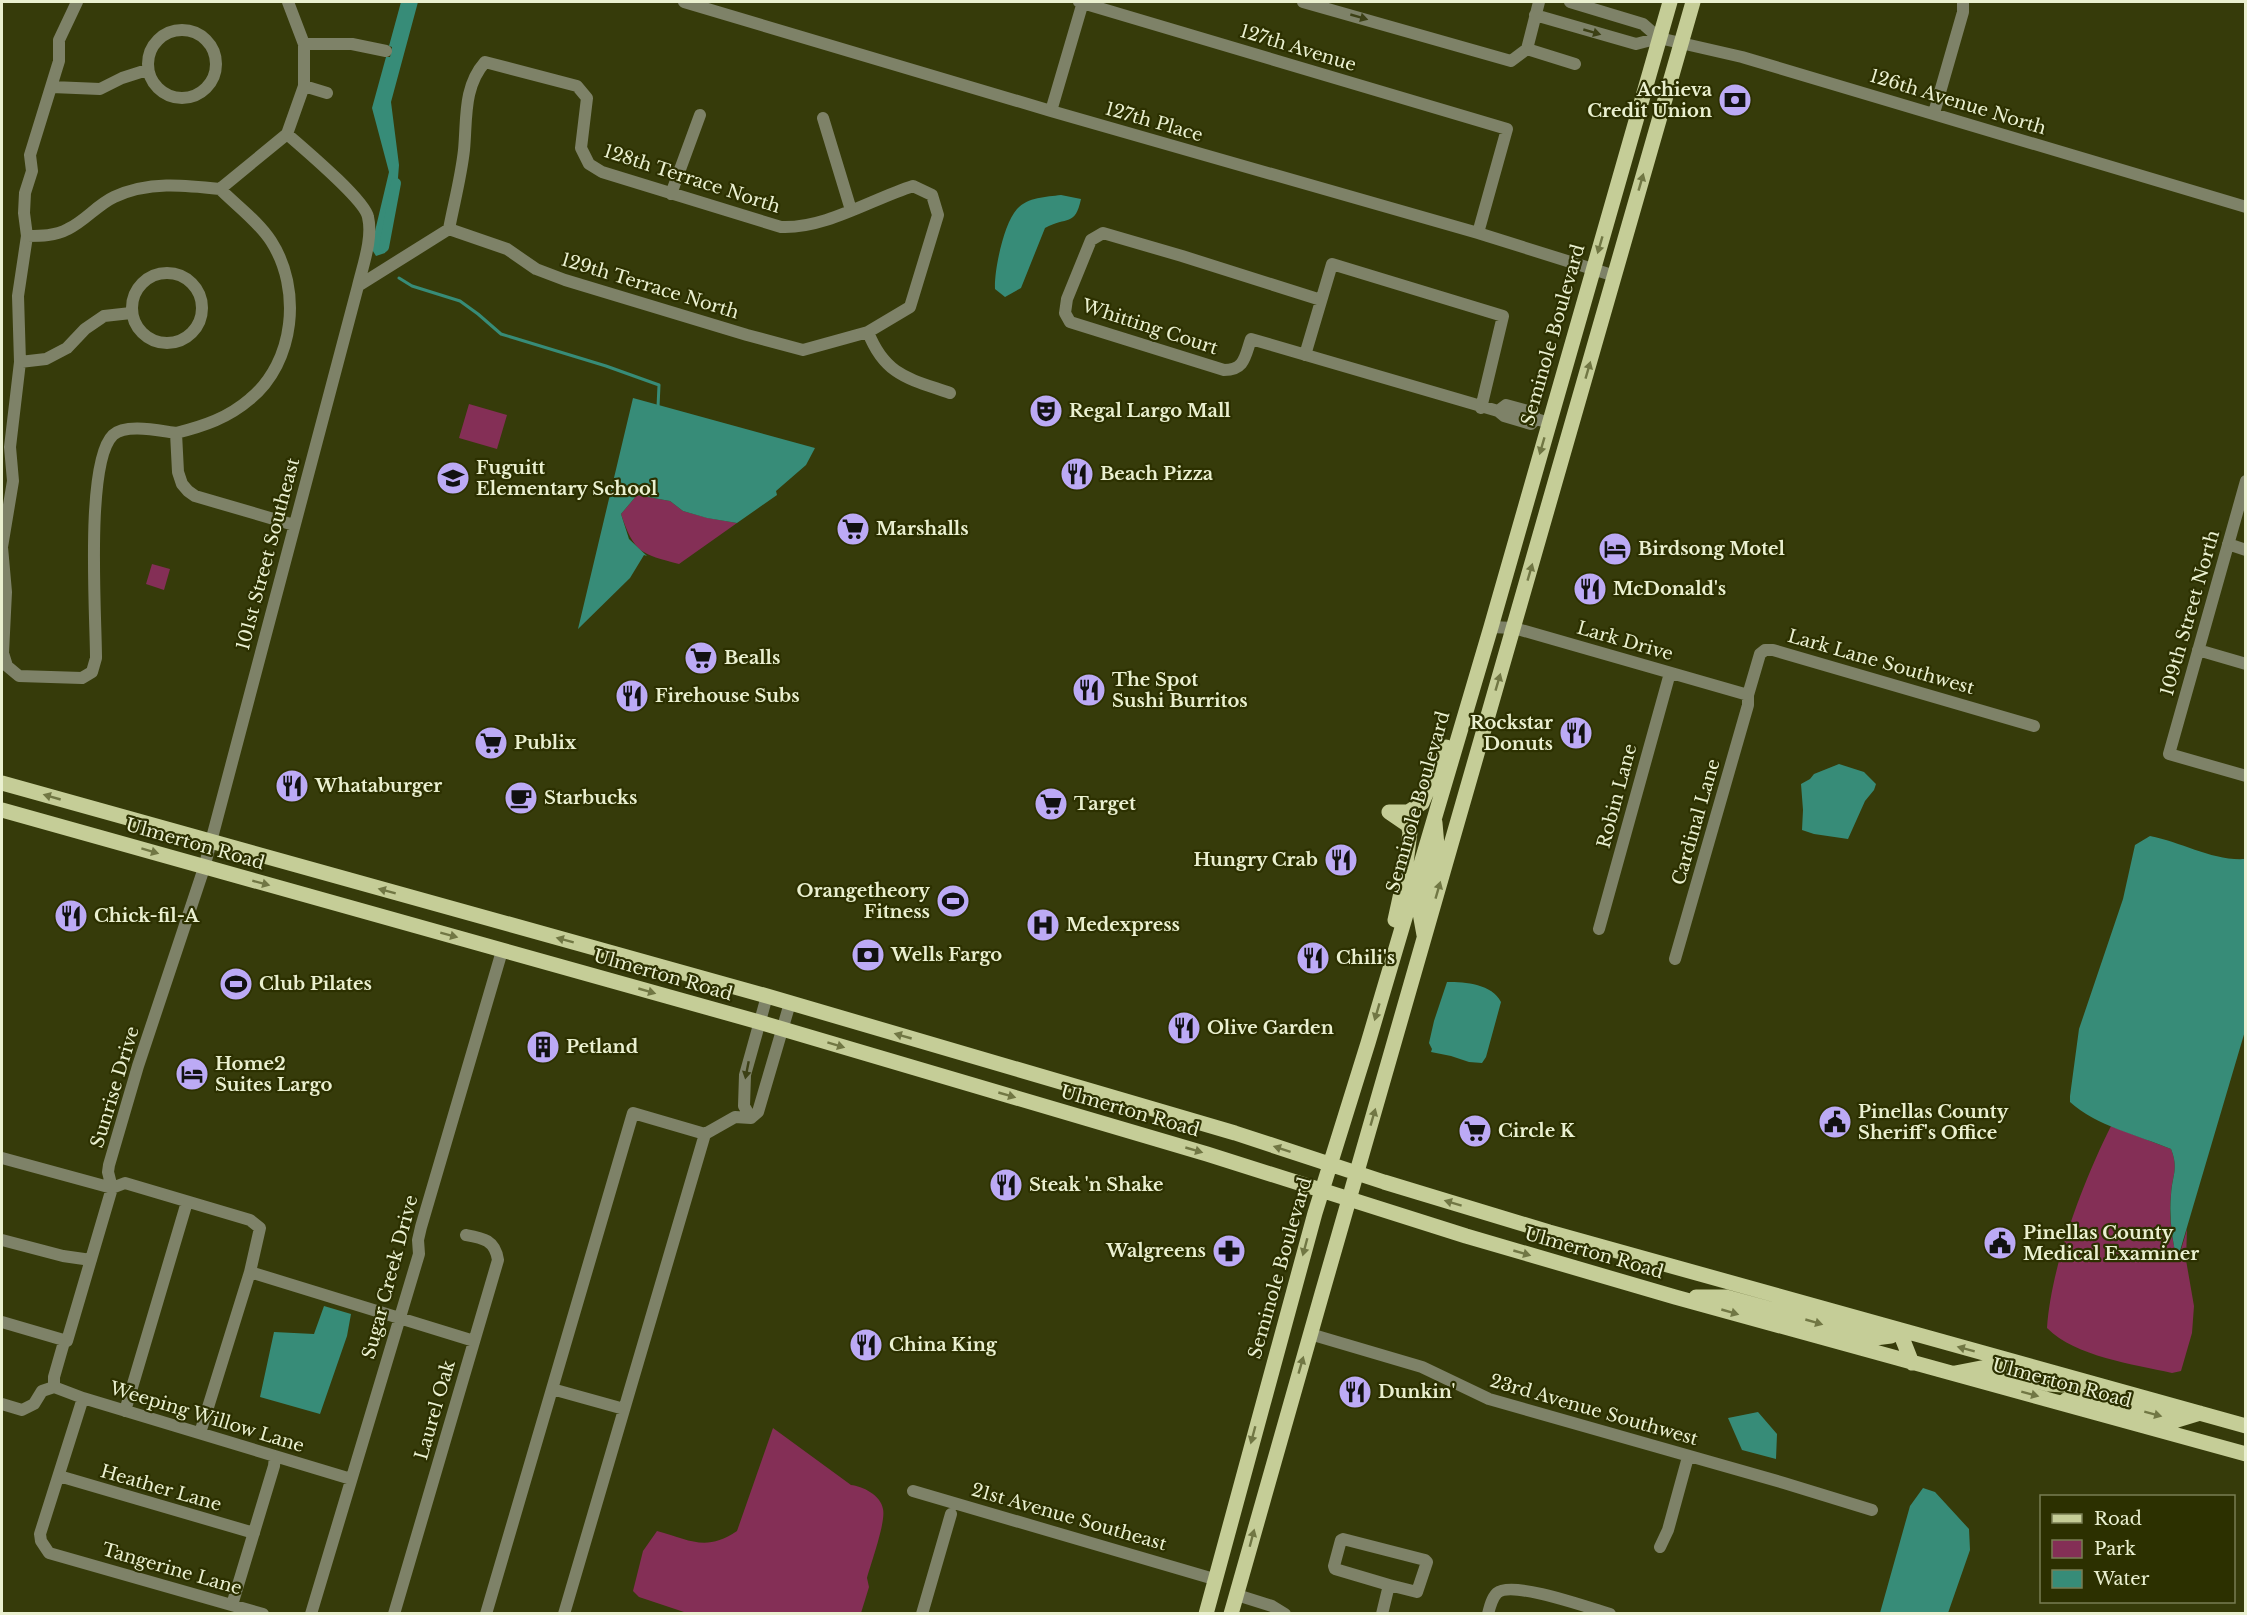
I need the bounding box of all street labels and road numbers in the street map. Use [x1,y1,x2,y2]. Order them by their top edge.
street label: 127th Avenue [1237,20,1359,76]
street label: 126th Avenue North [1867,65,2049,139]
street label: 127th Place [1103,98,1205,146]
street label: 128th Terrace North [601,140,783,218]
street label: Seminole Boulevard [1517,242,1589,428]
street label: 129th Terrace North [558,248,742,324]
street label: Whitting Court [1078,294,1221,359]
street label: 101st Street Southeast [232,455,304,653]
street label: 109th Street North [2156,528,2224,698]
street label: Lark Drive [1574,617,1676,665]
street label: Lark Lane Southwest [1785,625,1977,699]
street label: Seminole Boulevard [1382,709,1454,895]
street label: Robin Lane [1593,741,1641,851]
street label: Cardinal Lane [1667,756,1725,888]
street label: Ulmerton Road [123,814,267,874]
street label: Ulmerton Road [591,945,735,1005]
street label: Sunrise Drive [86,1024,144,1150]
street label: Ulmerton Road [1058,1081,1202,1141]
street label: Seminole Boulevard [1244,1175,1316,1361]
street label: Sugar Creek Drive [358,1193,422,1361]
street label: Ulmerton Road [1522,1223,1666,1283]
street label: Ulmerton Road [1990,1354,2134,1412]
street label: Laurel Oak [410,1358,460,1462]
street label: 23rd Avenue Southwest [1487,1370,1701,1450]
street label: Weeping Willow Lane [106,1377,307,1457]
street label: Heather Lane [98,1460,224,1516]
street label: 21st Avenue Southeast [969,1479,1169,1555]
street label: Tangerine Lane [100,1539,244,1599]

